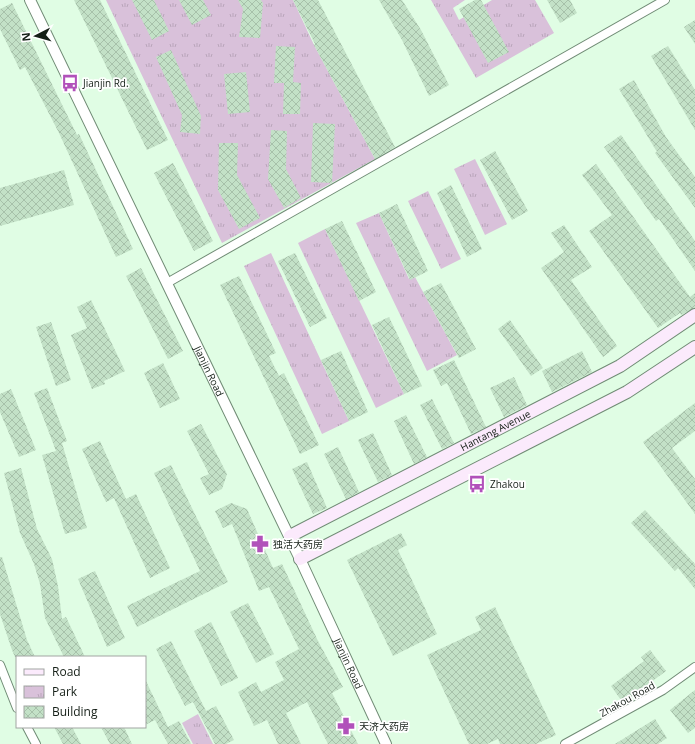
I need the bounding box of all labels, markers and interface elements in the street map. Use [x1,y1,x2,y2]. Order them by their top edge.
north arrow [16,16,56,56]
text: N [18,32,33,42]
bus stop icon: Jianjin Rd. [60,73,80,93]
place label: Jianjin Rd. [82,76,129,90]
street label: Jianjin Road [191,342,227,399]
street label: Hantang Avenue [458,406,533,454]
bus stop icon: Zhakou [467,474,487,494]
place label: Zhakou [490,477,525,491]
pharmacy icon: 独活大药房 [250,534,270,554]
place label: 独活大药房 [273,537,323,551]
street label: Jianjin Road [330,635,366,691]
legend [16,656,146,728]
text: Road [52,663,81,680]
street label: Zhakou Road [597,678,657,720]
text: Park [52,683,78,700]
text: Building [52,703,98,720]
pharmacy icon: 天济大药房 [336,716,356,736]
place label: 天济大药房 [359,719,409,733]

